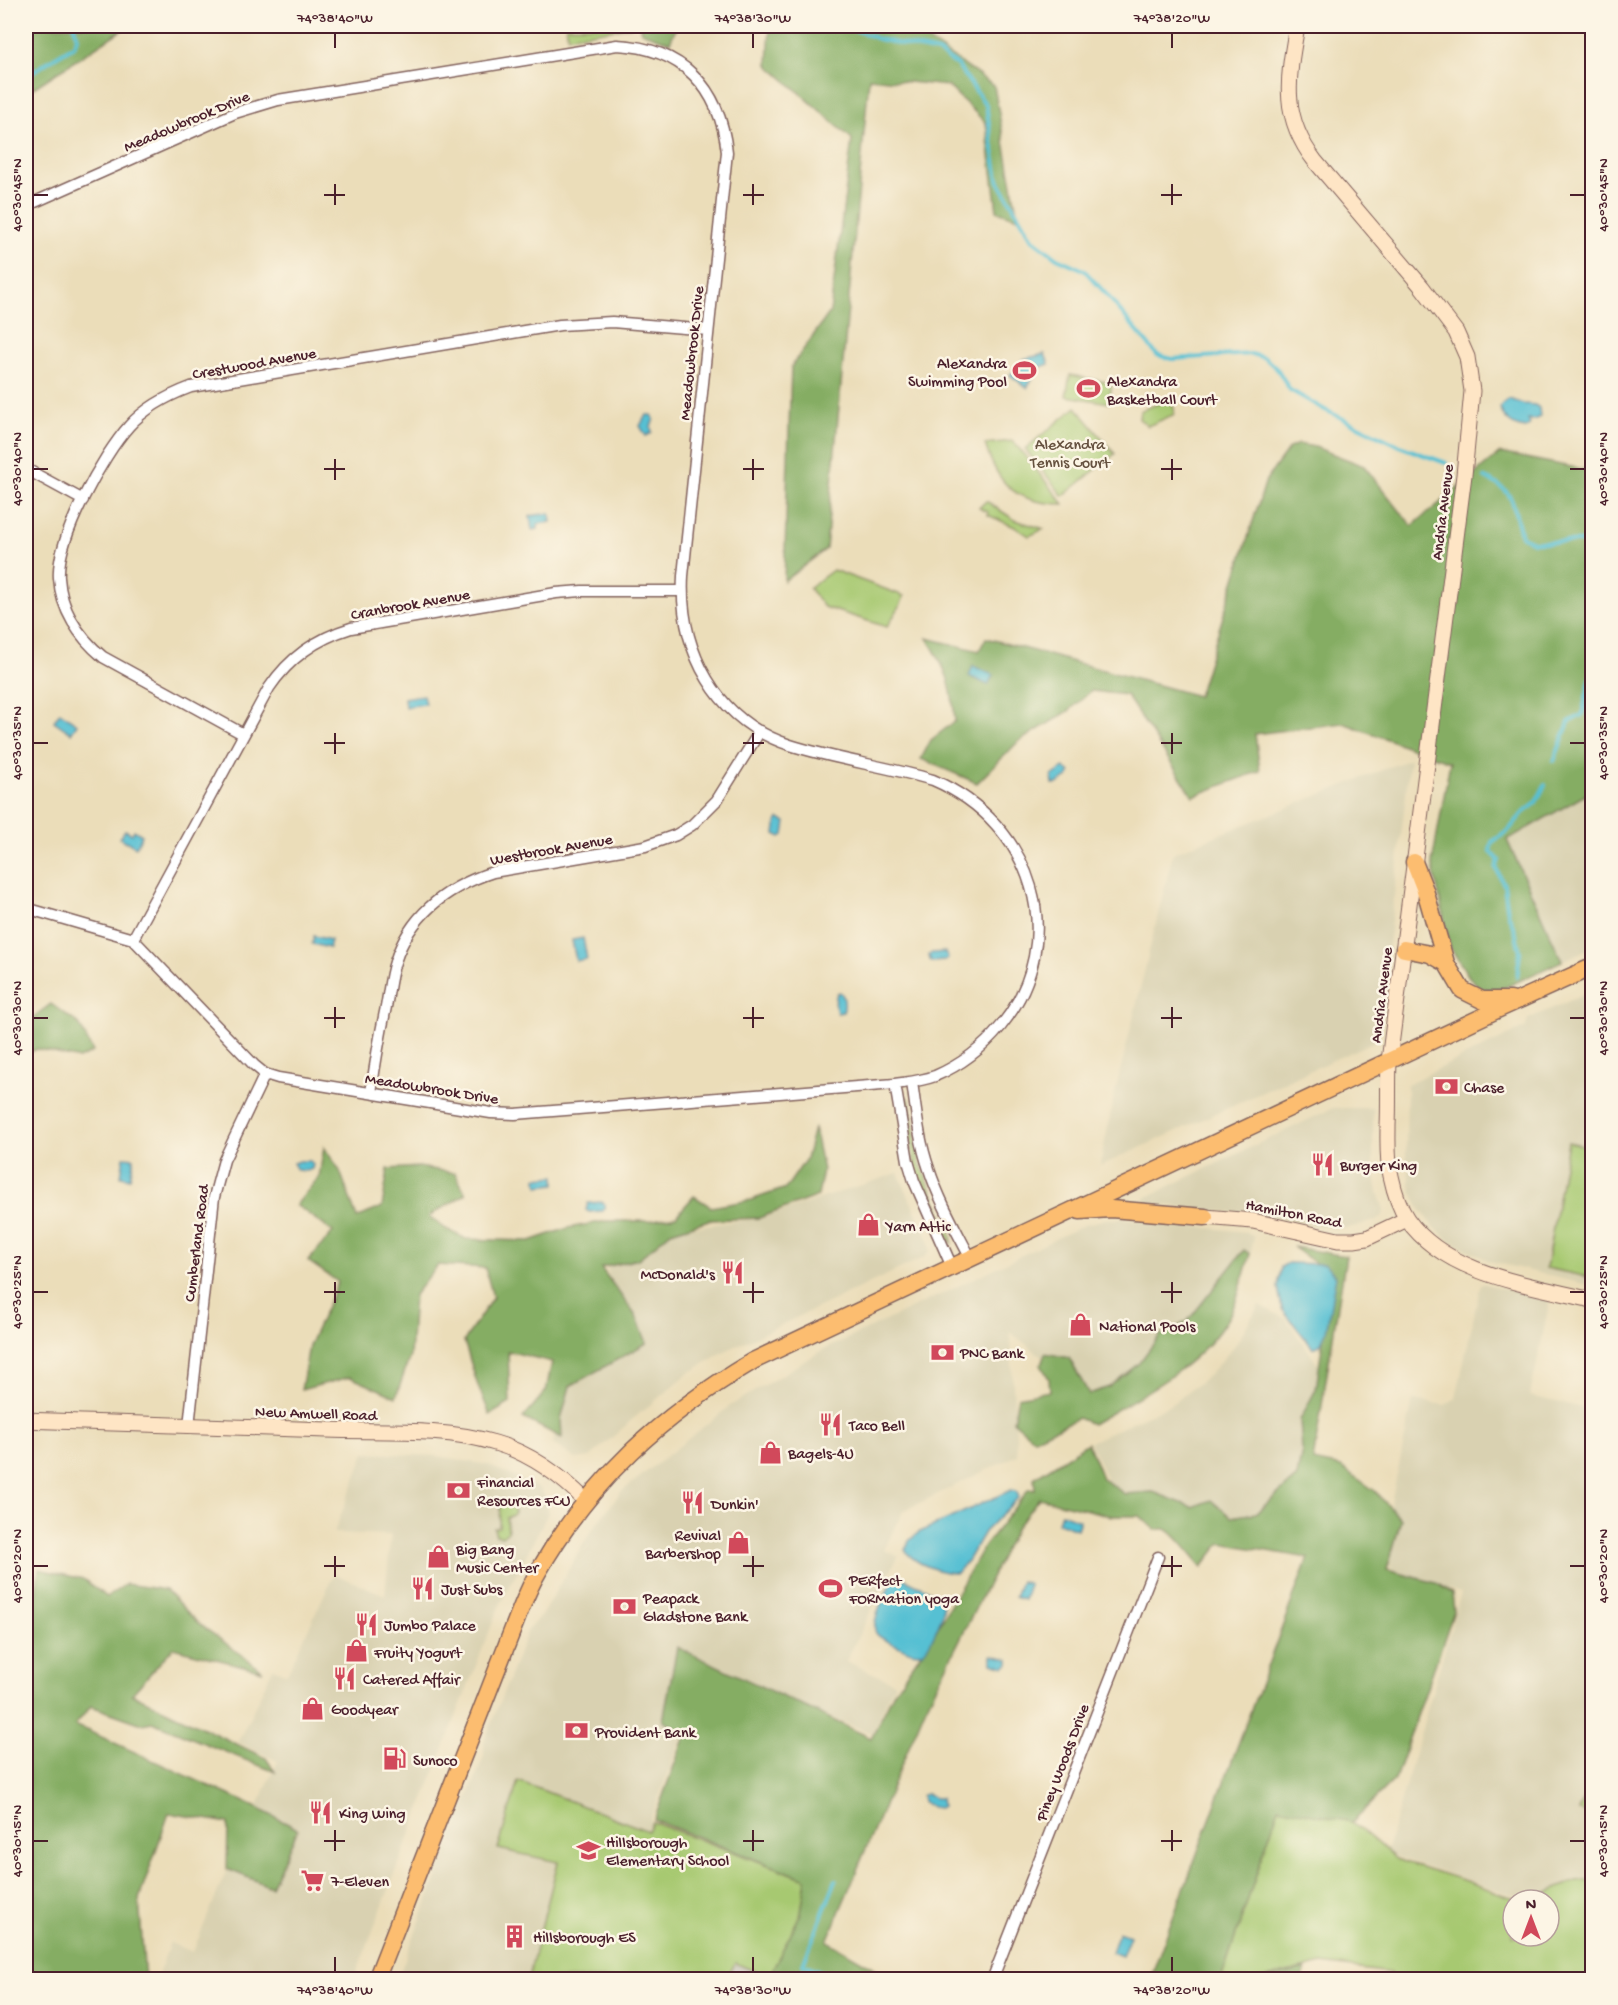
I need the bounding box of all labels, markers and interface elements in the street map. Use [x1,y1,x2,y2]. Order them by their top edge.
text: 74°38'40"W [296,10,373,28]
text: 74°38'30"W [714,10,792,28]
text: 74°38'20"W [1133,10,1210,28]
street label: Meadowbrook Drive [122,88,254,158]
text: 40°30'45"N [9,158,27,232]
text: 40°30'45"N [1595,158,1613,232]
street label: Meadowbrook Drive [677,285,710,421]
street label: Crestwood Avenue [191,345,319,386]
place label: Alexandra Swimming Pool [908,356,1008,393]
sports icon: Alexandra Swimming Pool [1012,358,1038,384]
place label: Alexandra Basketball Court [1106,374,1218,411]
sports icon: Alexandra Basketball Court [1076,376,1102,402]
text: 40°30'40"N [9,432,27,506]
text: 40°30'40"N [1595,432,1613,506]
park label: Alexandra Tennis Court [1029,437,1111,474]
street label: Andria Avenue [1429,463,1460,561]
street label: Cranbrook Avenue [350,586,472,626]
text: 40°30'35"N [9,706,27,780]
text: 40°30'35"N [1595,706,1613,780]
street label: Westbrook Avenue [489,831,615,872]
street label: Andria Avenue [1368,946,1399,1044]
text: 40°30'30"N [9,980,27,1055]
text: 40°30'30"N [1595,980,1613,1055]
street label: Meadowbrook Drive [363,1071,500,1111]
bank icon: Chase [1433,1073,1459,1099]
place label: Chase [1464,1080,1505,1099]
restaurant icon: Burger King [1309,1151,1335,1177]
place label: Burger King [1339,1158,1417,1177]
street label: Cumberland Road [182,1182,215,1303]
street label: Hamilton Road [1244,1197,1345,1234]
shop icon: Yarn Attic [855,1212,881,1238]
place label: Yarn Attic [884,1219,951,1238]
text: 40°30'25"N [9,1255,27,1329]
text: 40°30'25"N [1595,1255,1613,1329]
restaurant icon: McDonald's [720,1260,746,1286]
place label: McDonald's [640,1267,716,1286]
shop icon: National Pools [1068,1312,1094,1338]
place label: National Pools [1099,1319,1196,1338]
bank icon: PNC Bank [929,1339,955,1365]
place label: PNC Bank [959,1346,1025,1365]
street label: New Amwell Road [255,1404,379,1427]
restaurant icon: Taco Bell [818,1411,844,1437]
place label: Taco Bell [848,1418,905,1437]
shop icon: Bagels-4U [757,1439,783,1465]
place label: Bagels-4U [787,1446,854,1465]
place label: Financial Resources FCU [476,1475,570,1512]
bank icon: Financial Resources FCU [446,1477,472,1503]
restaurant icon: Dunkin' [680,1490,706,1516]
place label: Dunkin' [710,1497,759,1516]
place label: Revival Barbershop [644,1528,721,1565]
text: 40°30'20"N [9,1529,27,1603]
text: 40°30'20"N [1595,1529,1613,1603]
shop icon: Revival Barbershop [726,1530,752,1556]
place label: Big Bang Music Center [455,1542,540,1579]
shop icon: Big Bang Music Center [425,1544,451,1570]
place label: PERfect FORMation yoga [848,1573,960,1610]
restaurant icon: Just Subs [410,1575,436,1601]
sports icon: PERfect FORMation yoga [818,1575,844,1601]
place label: Just Subs [441,1582,504,1601]
place label: Peapack Gladstone Bank [642,1591,749,1628]
bank icon: Peapack Gladstone Bank [612,1593,638,1619]
restaurant icon: Jumbo Palace [353,1611,379,1637]
place label: Jumbo Palace [384,1618,476,1637]
shop icon: Fruity Yogurt [343,1638,369,1664]
place label: Fruity Yogurt [373,1645,463,1664]
restaurant icon: Catered Affair [332,1665,358,1691]
place label: Catered Affair [363,1672,461,1691]
shop icon: Goodyear [300,1695,326,1721]
street label: Piney Woods Drive [1033,1701,1096,1825]
place label: Goodyear [331,1702,399,1721]
bank icon: Provident Bank [564,1718,590,1744]
place label: Provident Bank [594,1725,698,1744]
fuel station icon: Sunoco [382,1746,408,1772]
place label: Sunoco [413,1753,458,1772]
restaurant icon: King Wing [308,1799,334,1825]
text: 40°30'15"N [9,1805,27,1877]
text: 40°30'15"N [1595,1805,1613,1877]
place label: King Wing [339,1806,406,1825]
place label: Hillsborough Elementary School [606,1835,729,1872]
school or university icon: Hillsborough Elementary School [575,1837,601,1863]
supermarket icon: 7-Eleven [300,1867,326,1893]
place label: 7-Eleven [330,1874,389,1893]
north arrow [1501,1888,1561,1948]
text: N [1526,1897,1537,1916]
building icon: Hillsborough ES [502,1923,528,1949]
place label: Hillsborough ES [533,1930,636,1949]
text: 74°38'40"W [296,1982,373,2000]
text: 74°38'30"W [714,1982,792,2000]
text: 74°38'20"W [1133,1982,1210,2000]

